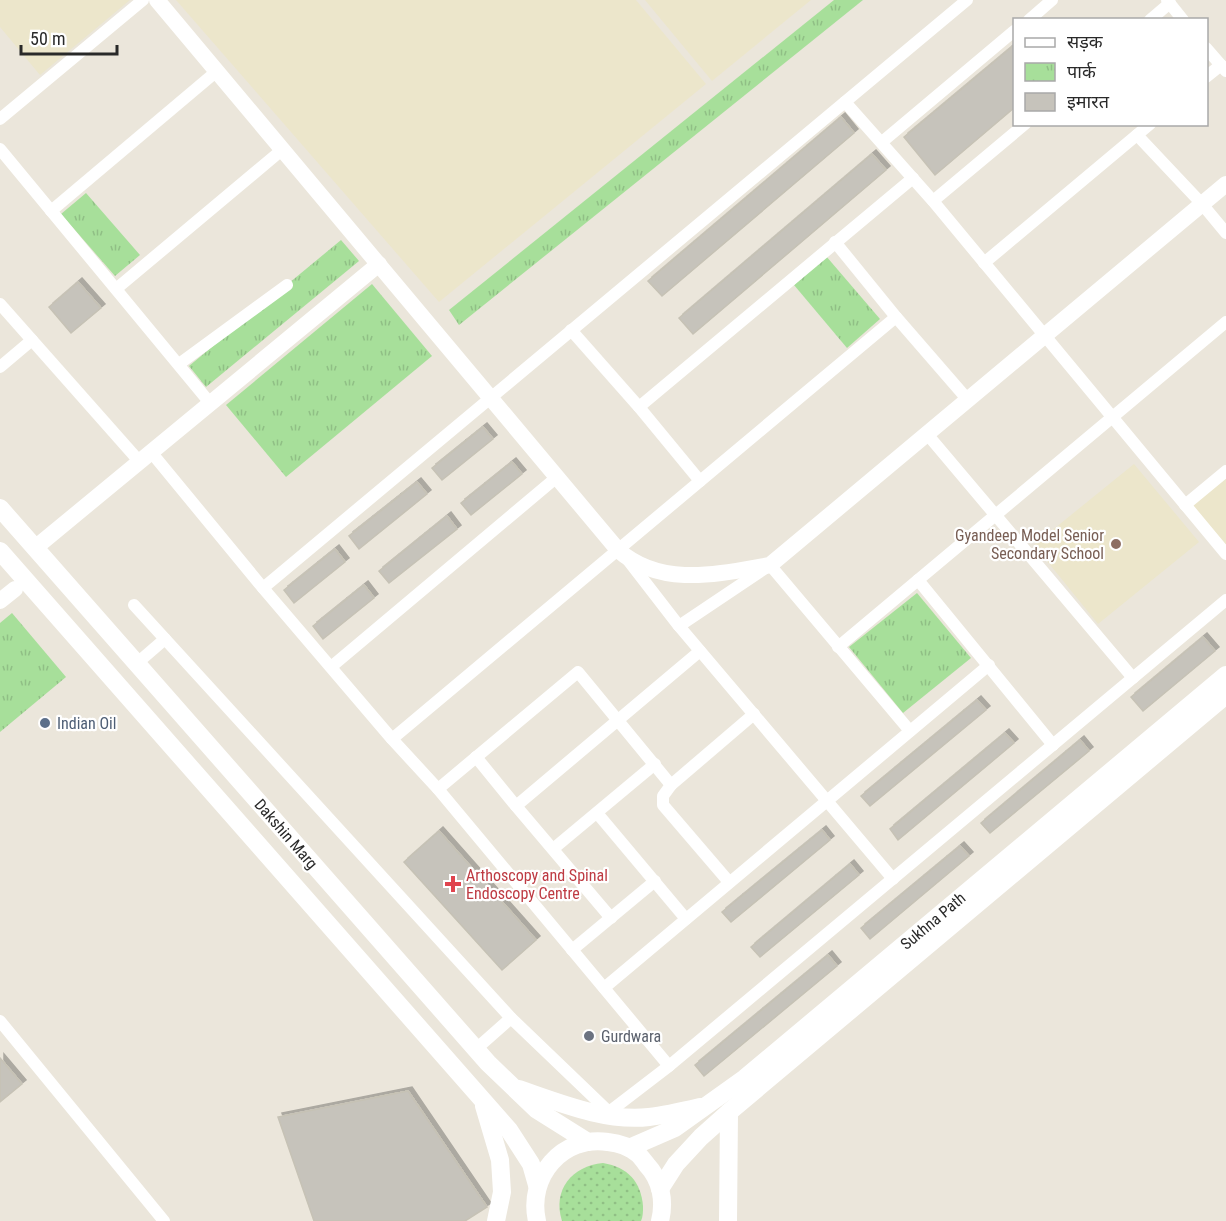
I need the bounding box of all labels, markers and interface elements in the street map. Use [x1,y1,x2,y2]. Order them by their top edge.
scale bar [21,18,117,56]
legend [1013,18,1208,126]
text: 50 m [30,28,65,49]
text: सड़क [1067,31,1104,52]
text: पार्क [1067,61,1097,82]
text: इमारत [1067,91,1110,112]
place label: Gyandeep Model Senior Secondary School [955,526,1104,563]
marker: Gyandeep Model Senior Secondary School [1109,537,1123,551]
place label: Indian Oil [57,714,116,733]
marker: Indian Oil [38,716,52,730]
street label: Dakshin Marg [250,795,322,873]
place label: Arthoscopy and Spinal Endoscopy Centre [466,866,608,903]
marker: Arthoscopy and Spinal Endoscopy Centre [444,875,462,893]
street label: Sukhna Path [897,888,969,954]
place label: Gurdwara [601,1027,661,1046]
marker: Gurdwara [582,1029,596,1043]

